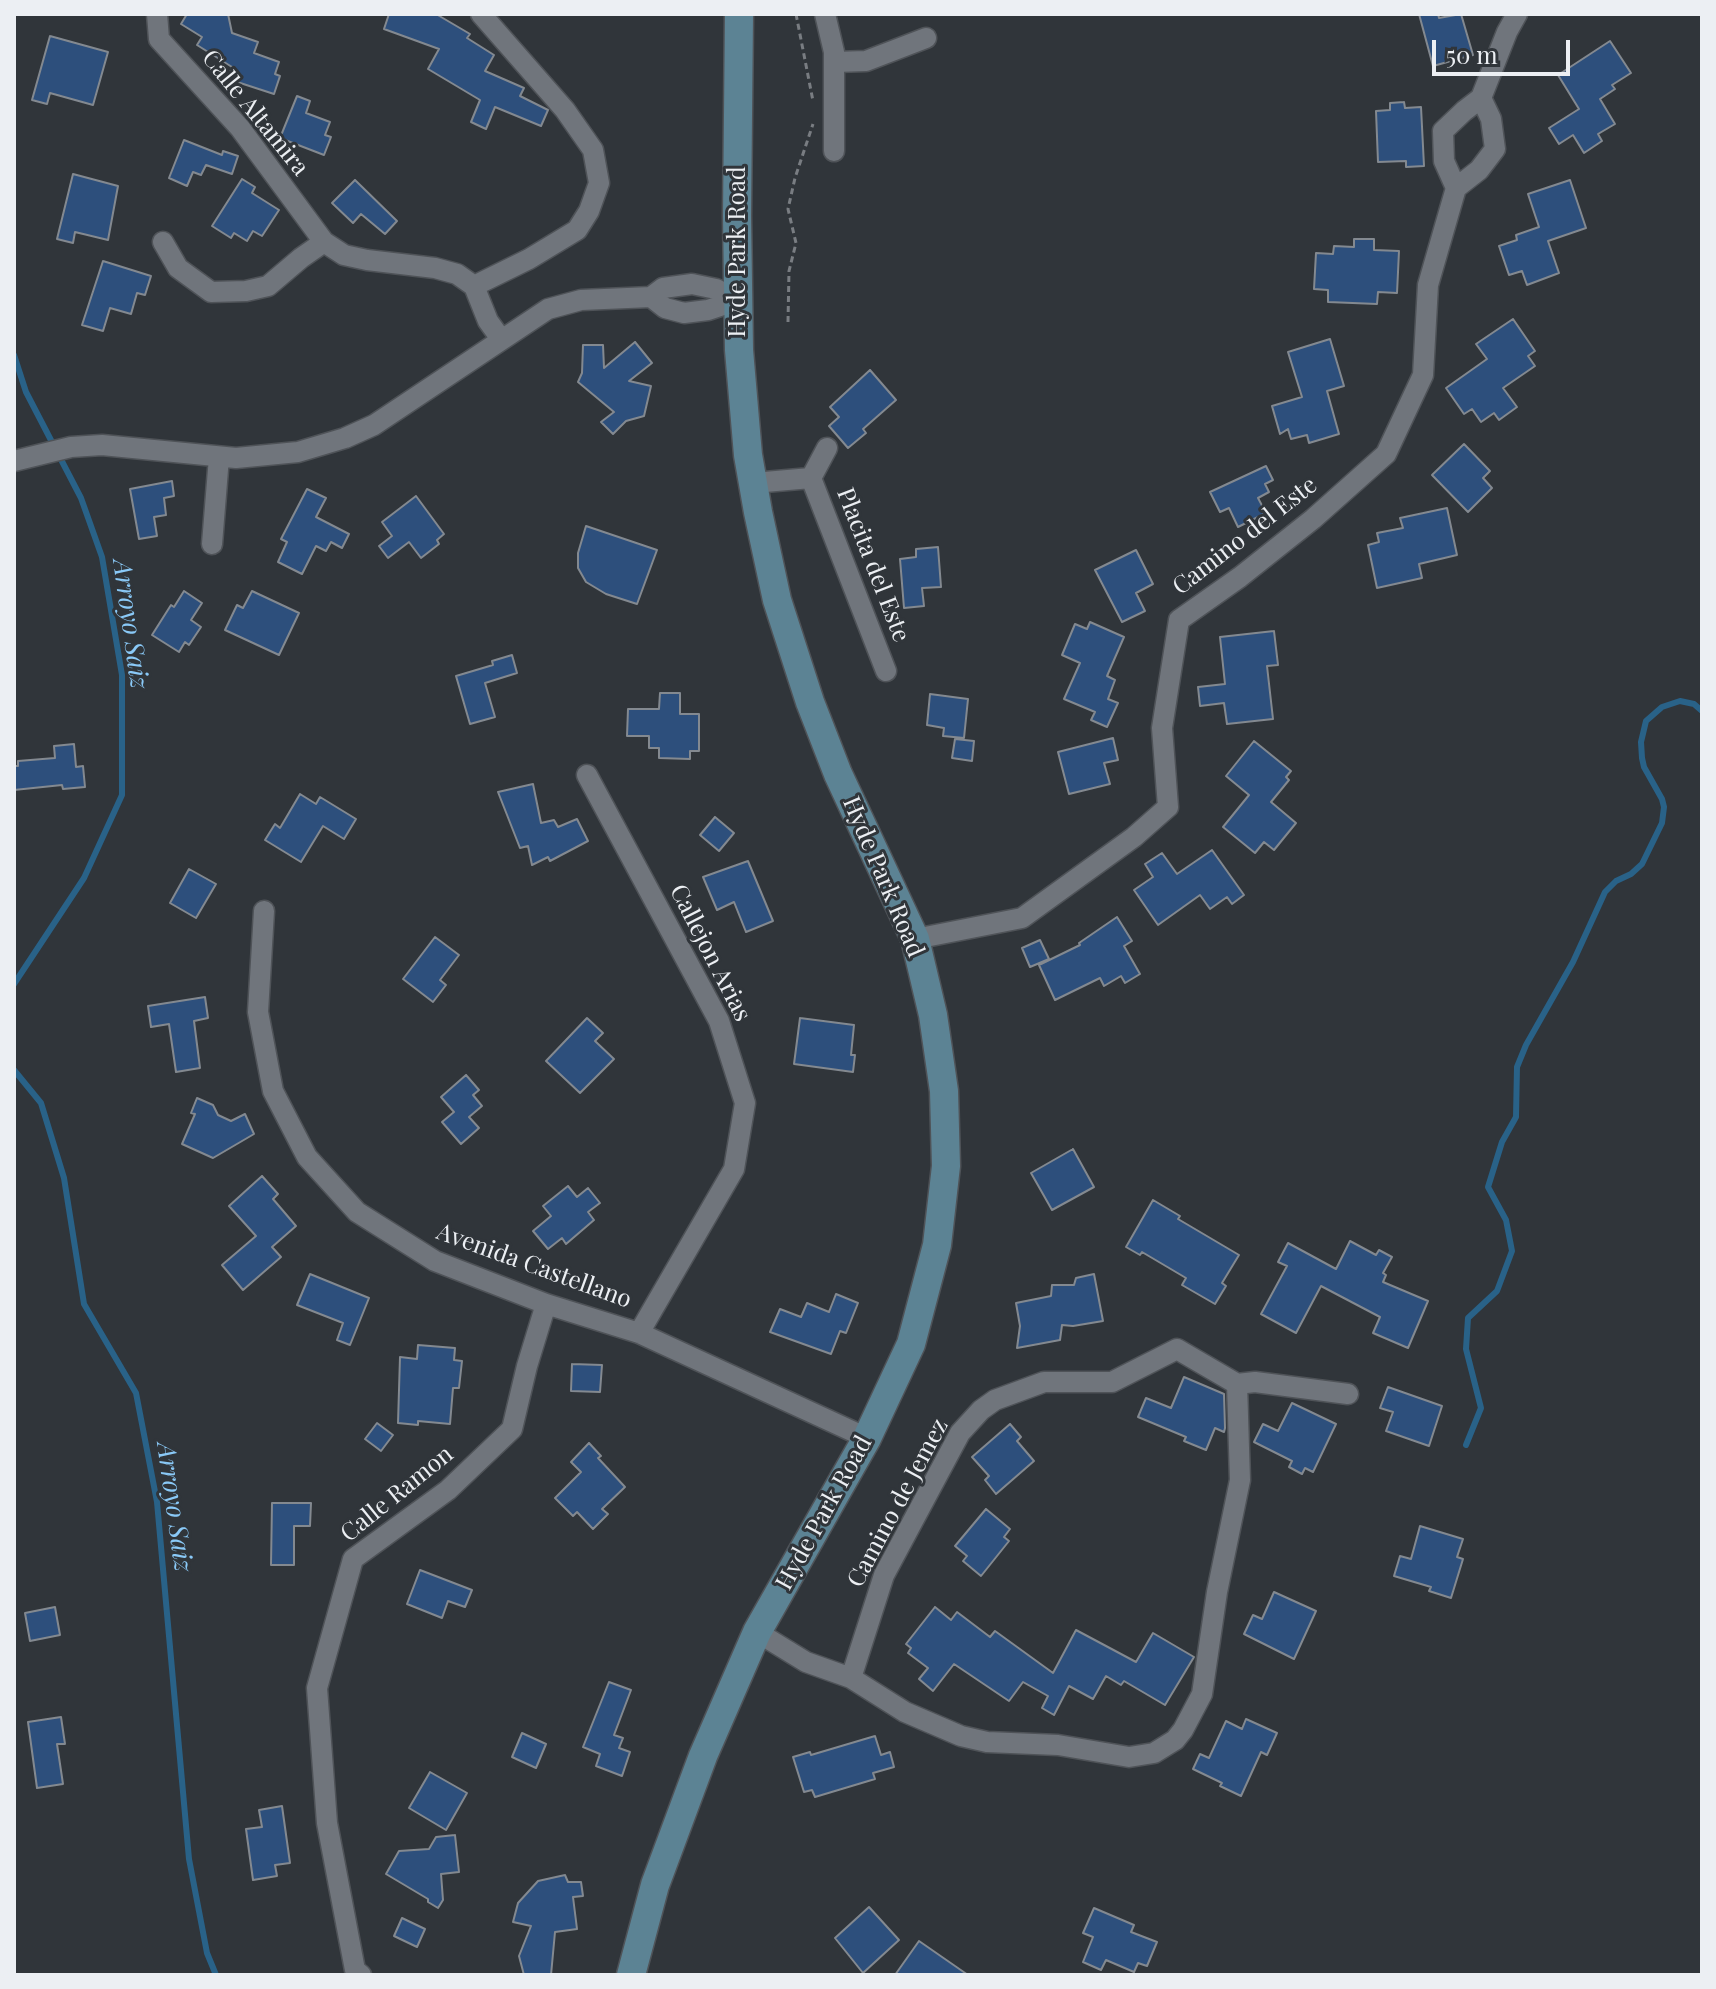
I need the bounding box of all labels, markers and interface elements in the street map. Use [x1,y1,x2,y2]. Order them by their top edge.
scale bar [1436,24,1574,74]
text: 50 m [1446,38,1498,70]
street label: Calle Altamira [196,44,314,182]
street label: Hyde Park Road [724,166,752,338]
street label: Camino del Este [1167,471,1323,601]
street label: Placita del Este [830,484,916,646]
water label: Arroyo Saiz [106,558,154,690]
street label: Hyde Park Road [836,792,930,962]
street label: Callejon Arias [663,880,757,1026]
street label: Avenida Castellano [433,1217,635,1315]
street label: Camino de Jemez [841,1414,955,1592]
street label: Hyde Park Road [770,1431,878,1595]
street label: Calle Ramon [335,1440,459,1548]
water label: Arroyo Saiz [150,1441,198,1573]

